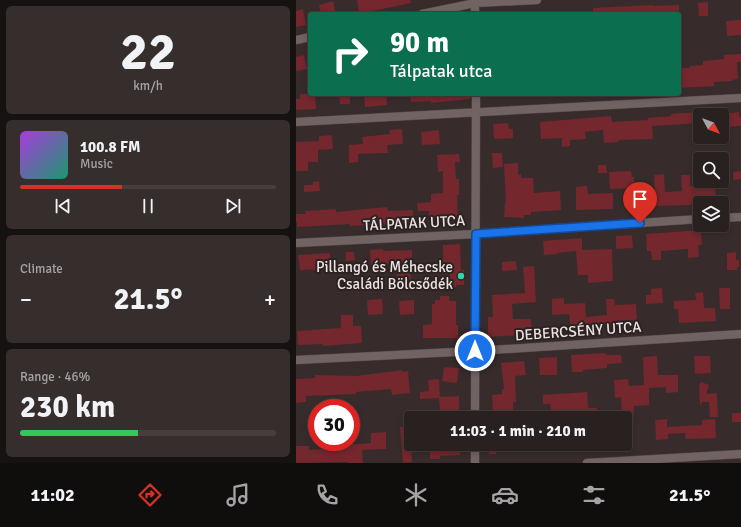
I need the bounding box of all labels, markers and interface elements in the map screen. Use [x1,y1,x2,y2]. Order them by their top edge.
text: 22 [120,20,176,84]
text: 90 m [390,26,449,60]
icon: right [324,28,376,80]
text: Tálpatak utca [390,60,492,82]
text: km/h [133,78,163,94]
north arrow [693,108,729,144]
map controls [693,108,729,232]
text: 100.8 FM [80,138,141,156]
button: search [693,152,729,188]
text: Music [80,156,113,172]
pin [623,182,657,223]
icon: arrive [629,188,651,210]
icon: previous [52,195,74,217]
icon: pause [137,195,159,217]
icon: next [222,195,244,217]
button: layers [693,196,729,232]
street label: TÁLPATAK UTCA [362,210,466,235]
place label: Pillangó és Méhecske Családi Bölcsődék [316,258,453,293]
text: Climate [20,261,63,277]
marker: Pillangó és Méhecske Családi Bölcsődék [456,271,466,281]
text: 21.5° [113,281,183,318]
text: − [20,286,32,313]
text: + [264,286,276,313]
street label: DEBERCSÉNY UTCA [514,317,642,344]
position arrow [454,330,496,372]
text: Range · 46% [20,369,90,385]
text: 230 km [20,389,115,426]
speed limit sign: 30 [308,399,360,451]
text: 11:03 · 1 min · 210 m [450,422,586,440]
icon: directions [136,481,164,509]
icon: music [224,481,252,509]
icon: phone [313,481,341,509]
icon: climate [402,481,430,509]
icon: car [491,481,519,509]
icon: filters [580,481,608,509]
text: 11:02 [30,484,75,506]
text: 21.5° [669,484,711,506]

